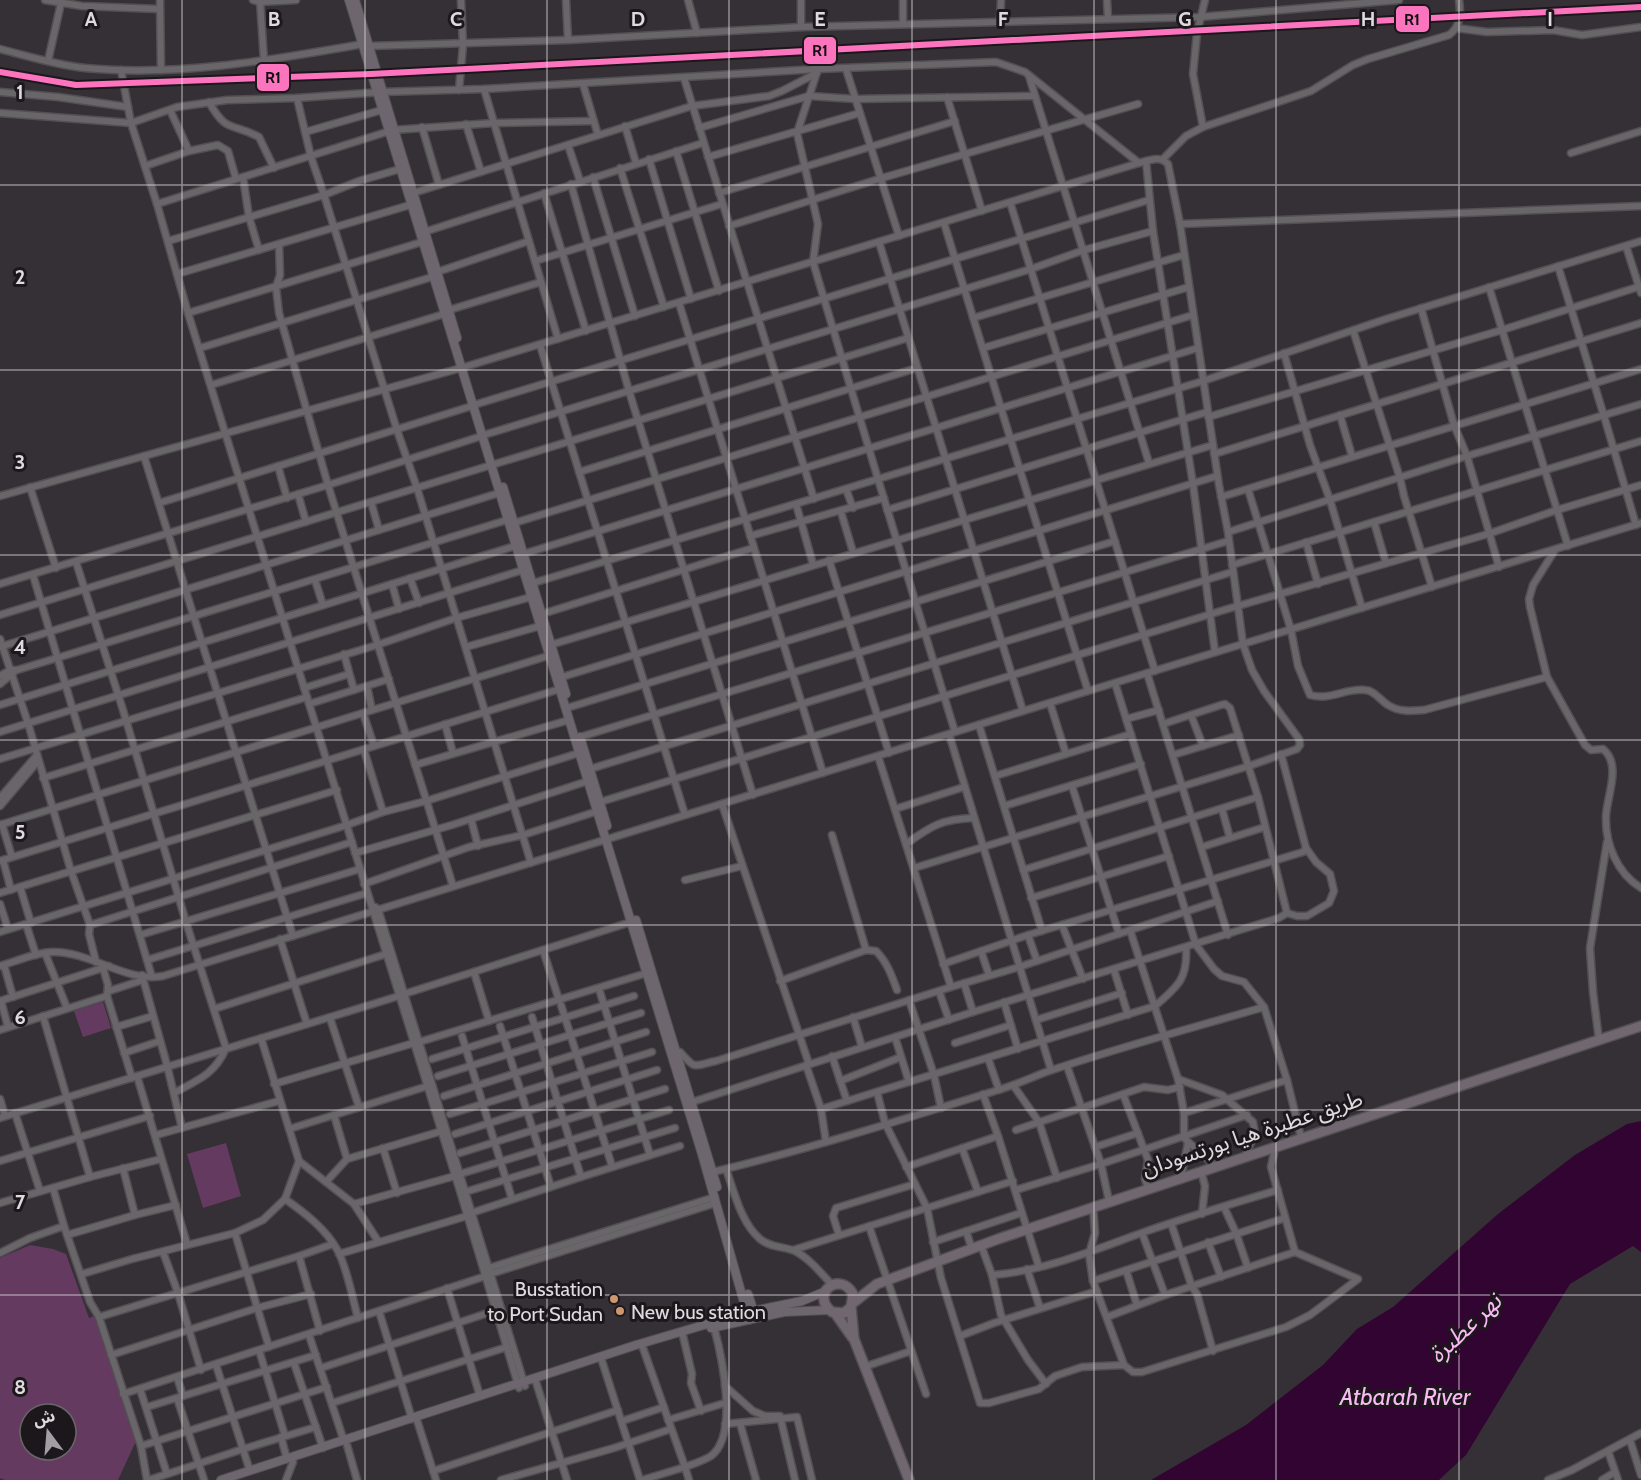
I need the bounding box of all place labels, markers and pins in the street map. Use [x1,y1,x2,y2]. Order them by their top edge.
place label: Busstation to Port Sudan [487,1277,603,1326]
marker: Busstation to Port Sudan [608,1293,620,1305]
place label: New bus station [631,1300,766,1324]
marker: New bus station [614,1305,626,1317]

